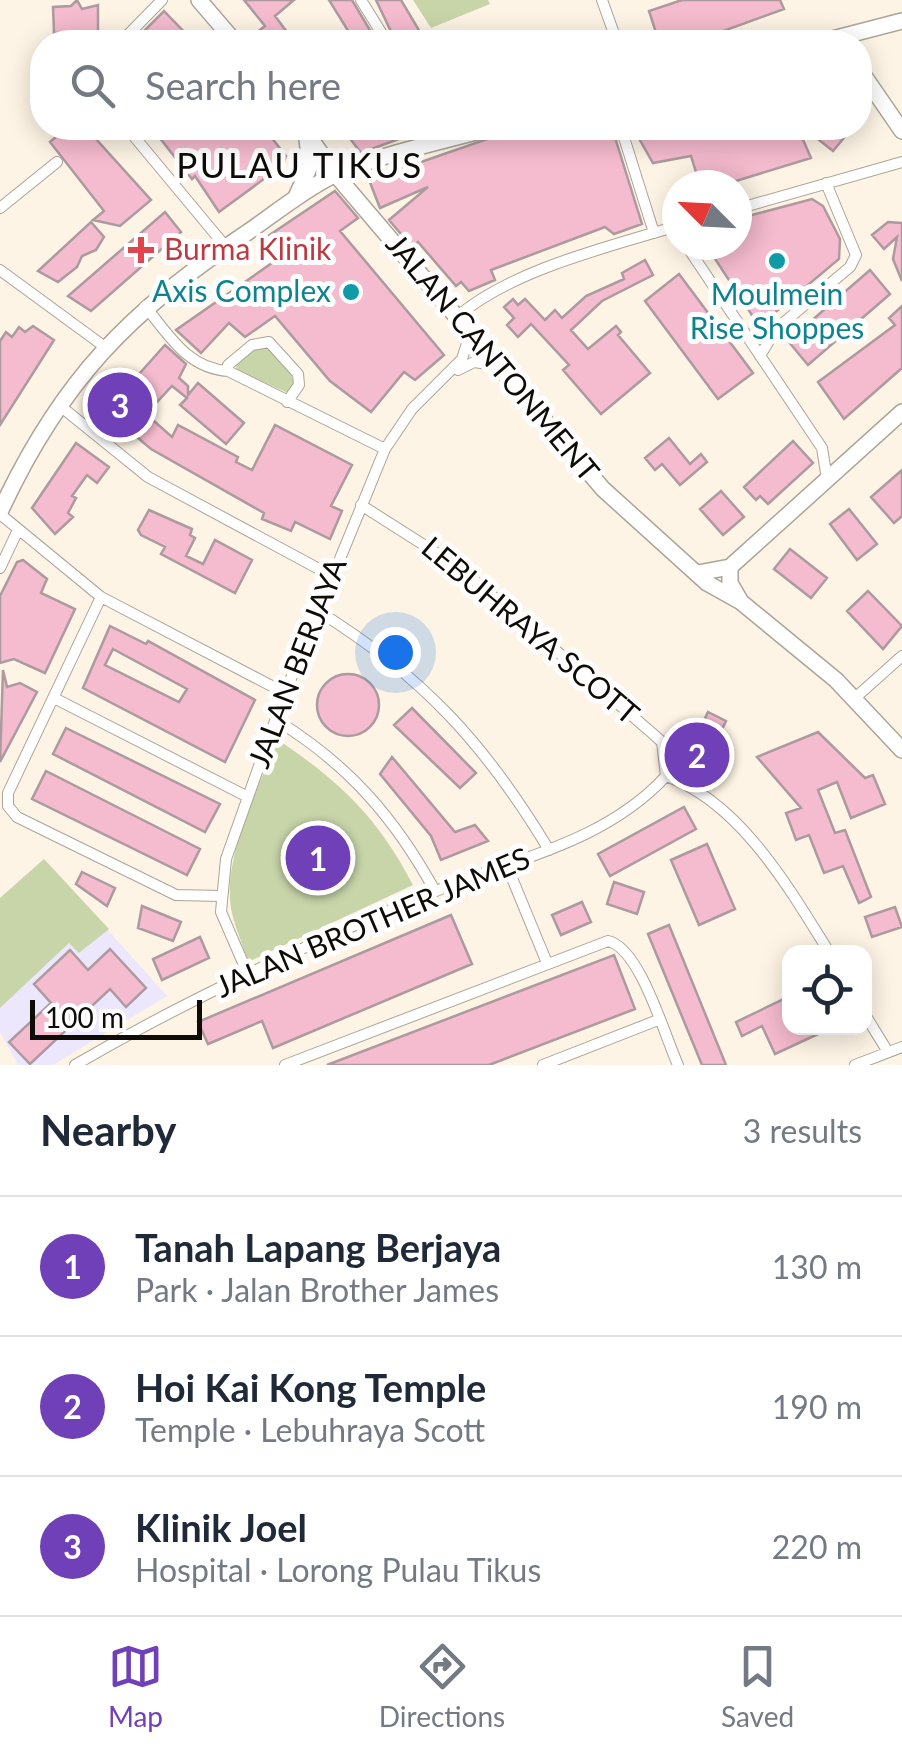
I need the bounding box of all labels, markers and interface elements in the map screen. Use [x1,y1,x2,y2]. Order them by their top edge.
search box [30,30,872,140]
icon: search [65,58,120,113]
text: Search here [145,62,341,108]
district label: PULAU TIKUS [176,143,424,185]
north arrow [662,170,752,260]
street label: JALAN CANTONMENT [380,226,608,488]
place label: Burma Klinik [164,230,332,266]
marker: Burma Klinik [128,237,154,263]
marker: Moulmein Rise Shoppes [766,250,788,272]
place label: Axis Complex [152,272,331,308]
place label: Moulmein Rise Shoppes [690,275,864,345]
marker: Axis Complex [340,281,362,303]
pin: 3 [88,368,152,442]
street label: LEBUHRAYA SCOTT [415,528,647,731]
street label: JALAN BERJAYA [240,552,353,772]
your location [370,627,421,678]
pin: 2 [664,718,730,792]
pin: 1 [286,820,350,896]
street label: JALAN BROTHER JAMES [210,839,535,1004]
map controls [782,945,872,1035]
button: locate [782,945,872,1035]
scale bar [30,995,202,1040]
text: 100 m [45,1000,124,1034]
text: Nearby [40,1105,177,1155]
text: 3 results [743,1111,862,1150]
text: Tanah Lapang Berjaya [135,1224,501,1270]
text: 1 [63,1247,82,1286]
text: 130 m [772,1247,862,1286]
text: Park · Jalan Brother James [135,1270,499,1309]
text: Hoi Kai Kong Temple [135,1364,486,1410]
text: 2 [63,1387,82,1426]
text: 190 m [772,1387,862,1426]
text: Temple · Lebuhraya Scott [135,1410,485,1449]
text: Klinik Joel [135,1504,307,1550]
text: 3 [63,1527,82,1566]
text: 220 m [772,1527,862,1566]
text: Hospital · Lorong Pulau Tikus [135,1550,541,1589]
tab: Map [108,1639,163,1733]
tab: Directions [379,1639,505,1733]
tab: Saved [721,1639,794,1733]

